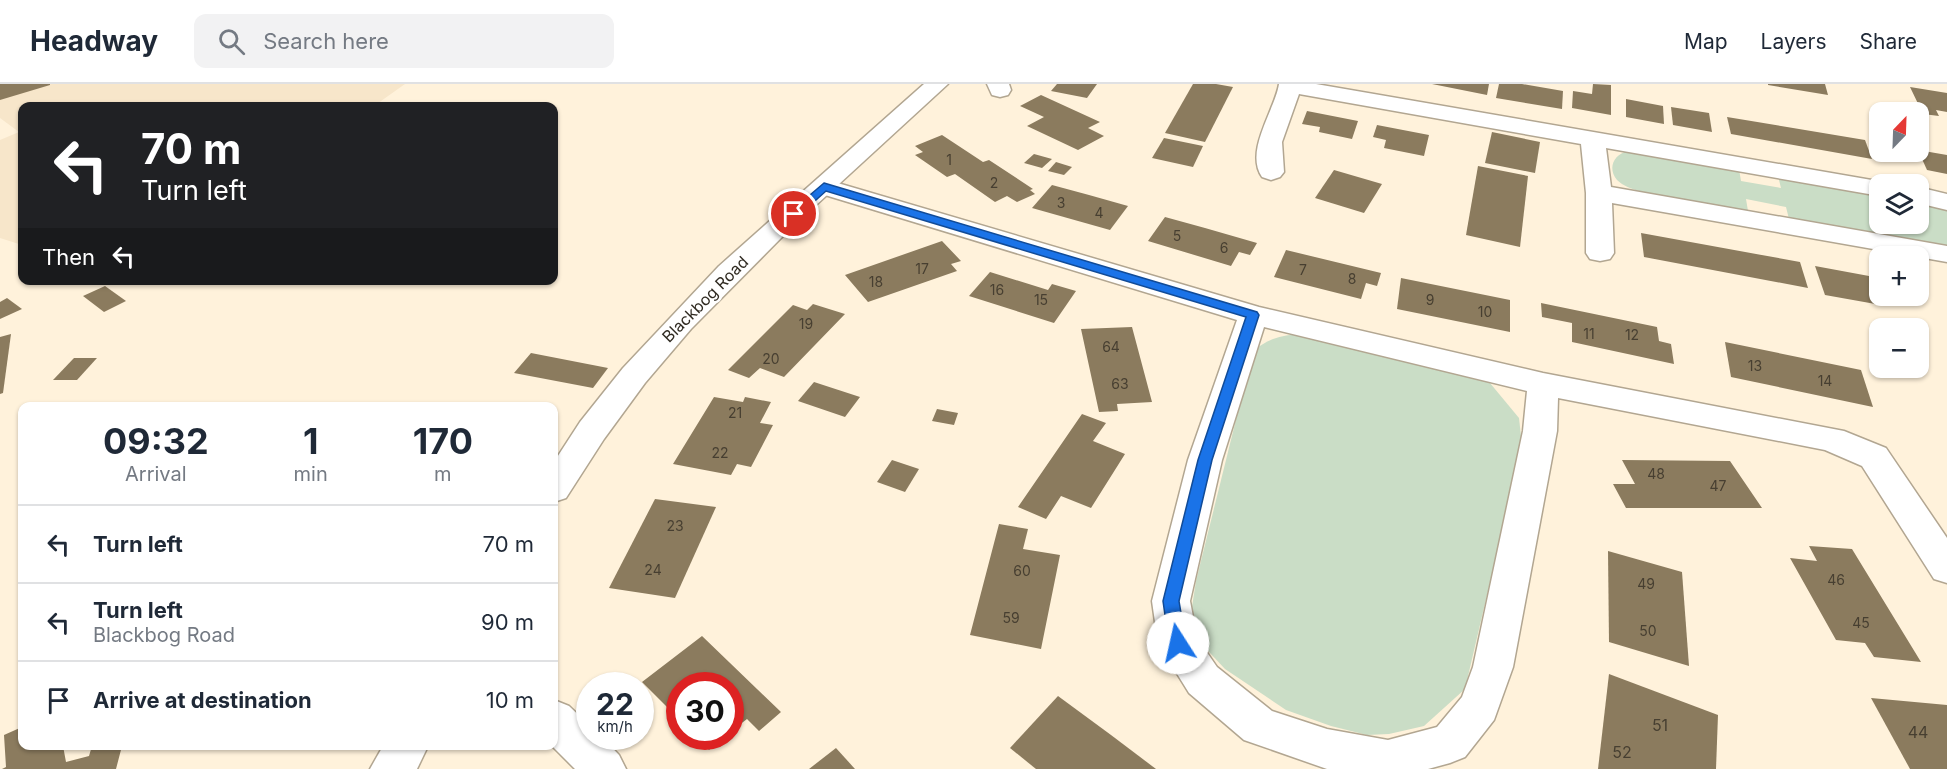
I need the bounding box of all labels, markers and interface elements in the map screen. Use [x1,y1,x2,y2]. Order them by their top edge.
search box [194,14,614,68]
text: Headway [30,24,158,58]
icon: search [215,25,248,58]
text: Search here [263,28,389,54]
text: Map [1684,29,1728,54]
text: Layers [1761,29,1827,54]
text: Share [1860,29,1917,54]
north arrow [1869,102,1929,162]
map controls [1869,102,1929,378]
text: 70 m [141,123,241,174]
icon: left [42,126,120,204]
house number: 1 [946,151,952,168]
text: Turn left [141,174,247,207]
house number: 2 [990,174,998,191]
button: layers [1869,174,1929,234]
pin [768,188,819,239]
house number: 3 [1057,194,1065,211]
icon: arrive [777,197,810,230]
house number: 4 [1094,204,1104,221]
house number: 5 [1173,227,1181,244]
house number: 6 [1220,239,1228,256]
icon: left [107,240,140,273]
text: Then [42,244,95,270]
button: + [1869,246,1929,306]
street label: Blackbog Road [658,252,752,346]
house number: 17 [915,260,929,277]
house number: 7 [1299,261,1307,278]
house number: 8 [1348,270,1356,287]
house number: 18 [869,273,883,290]
house number: 16 [990,281,1004,298]
house number: 15 [1034,291,1048,308]
house number: 9 [1426,291,1434,308]
house number: 10 [1478,303,1492,320]
house number: 19 [799,315,813,332]
button: − [1869,318,1929,378]
house number: 11 [1583,325,1595,342]
house number: 12 [1625,326,1639,343]
house number: 64 [1102,338,1120,355]
house number: 20 [762,350,780,367]
house number: 13 [1748,357,1762,374]
house number: 14 [1818,372,1832,389]
house number: 63 [1111,375,1129,392]
house number: 21 [728,404,742,421]
text: 09:32 [103,419,209,463]
text: 1 [303,419,318,463]
text: 170 [413,419,473,463]
house number: 22 [711,444,729,461]
text: Arrival [125,462,187,486]
text: min [294,462,328,486]
text: m [434,462,452,486]
house number: 48 [1647,465,1665,482]
house number: 47 [1710,477,1727,494]
house number: 23 [666,517,684,534]
icon: left [42,528,75,561]
text: Turn left [93,531,183,557]
text: 70 m [483,531,534,557]
house number: 24 [644,561,662,578]
house number: 60 [1013,562,1031,579]
house number: 46 [1827,571,1845,588]
house number: 49 [1637,575,1655,592]
text: Turn left [93,597,183,623]
icon: left [42,606,75,639]
text: 90 m [481,609,534,635]
house number: 59 [1002,609,1020,626]
position arrow [1146,611,1210,675]
house number: 45 [1852,614,1870,631]
house number: 50 [1639,622,1657,639]
text: Blackbog Road [93,623,235,647]
speed limit sign: 30 [666,672,744,750]
icon: arrive [42,684,75,717]
text: 22 [596,686,634,722]
text: Arrive at destination [93,687,312,713]
text: 10 m [486,687,534,713]
house number: 51 [1652,715,1668,735]
text: km/h [597,717,633,736]
house number: 44 [1908,722,1928,742]
house number: 52 [1612,742,1632,762]

